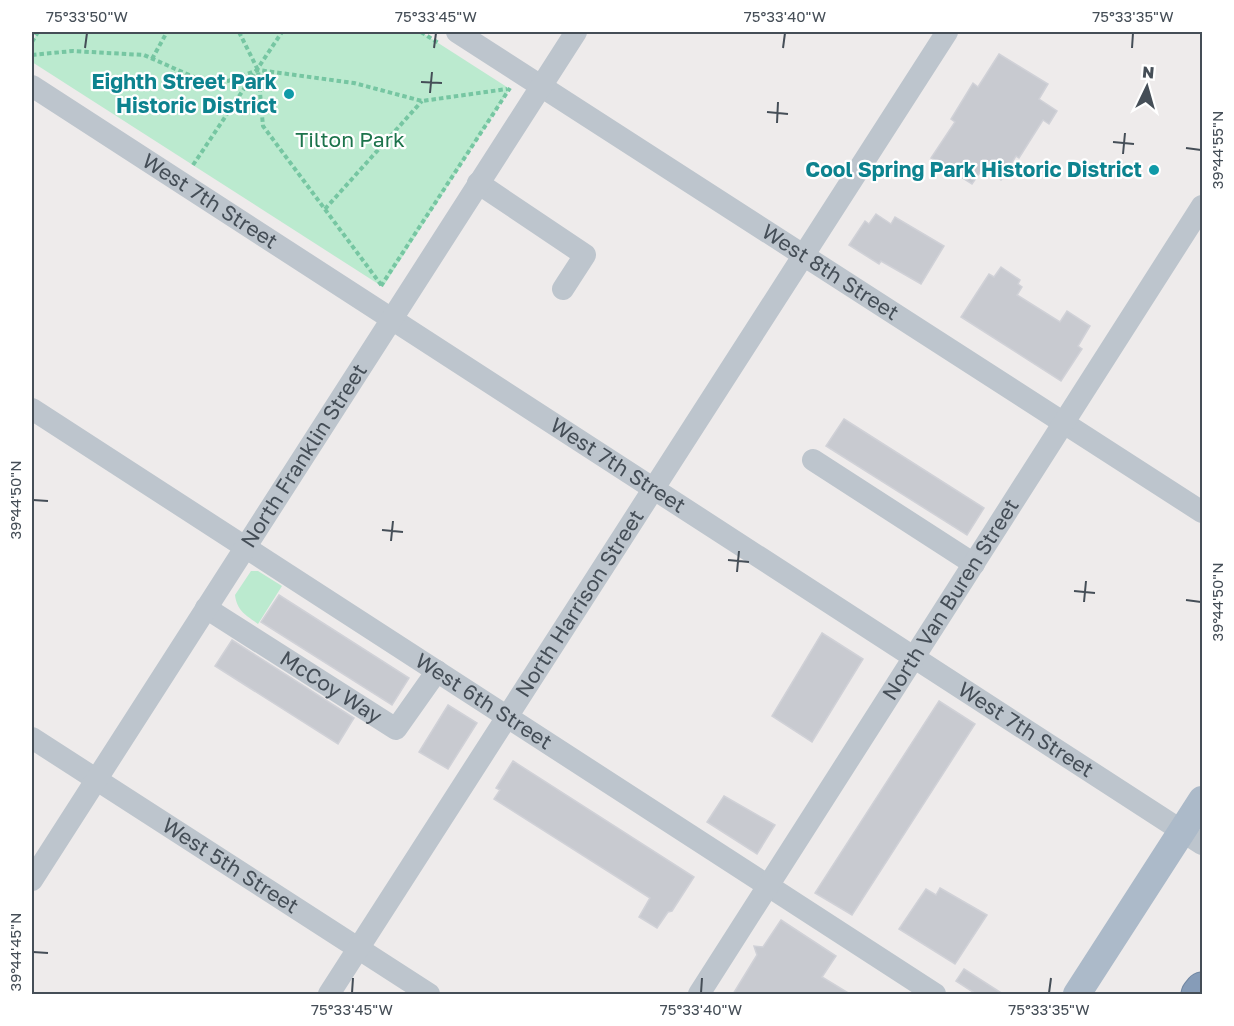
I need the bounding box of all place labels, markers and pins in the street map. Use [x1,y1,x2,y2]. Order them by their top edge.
place label: Eighth Street Park Historic District [91,68,277,118]
marker: Eighth Street Park Historic District [282,87,296,101]
place label: Cool Spring Park Historic District [805,156,1142,182]
marker: Cool Spring Park Historic District [1147,163,1161,177]

